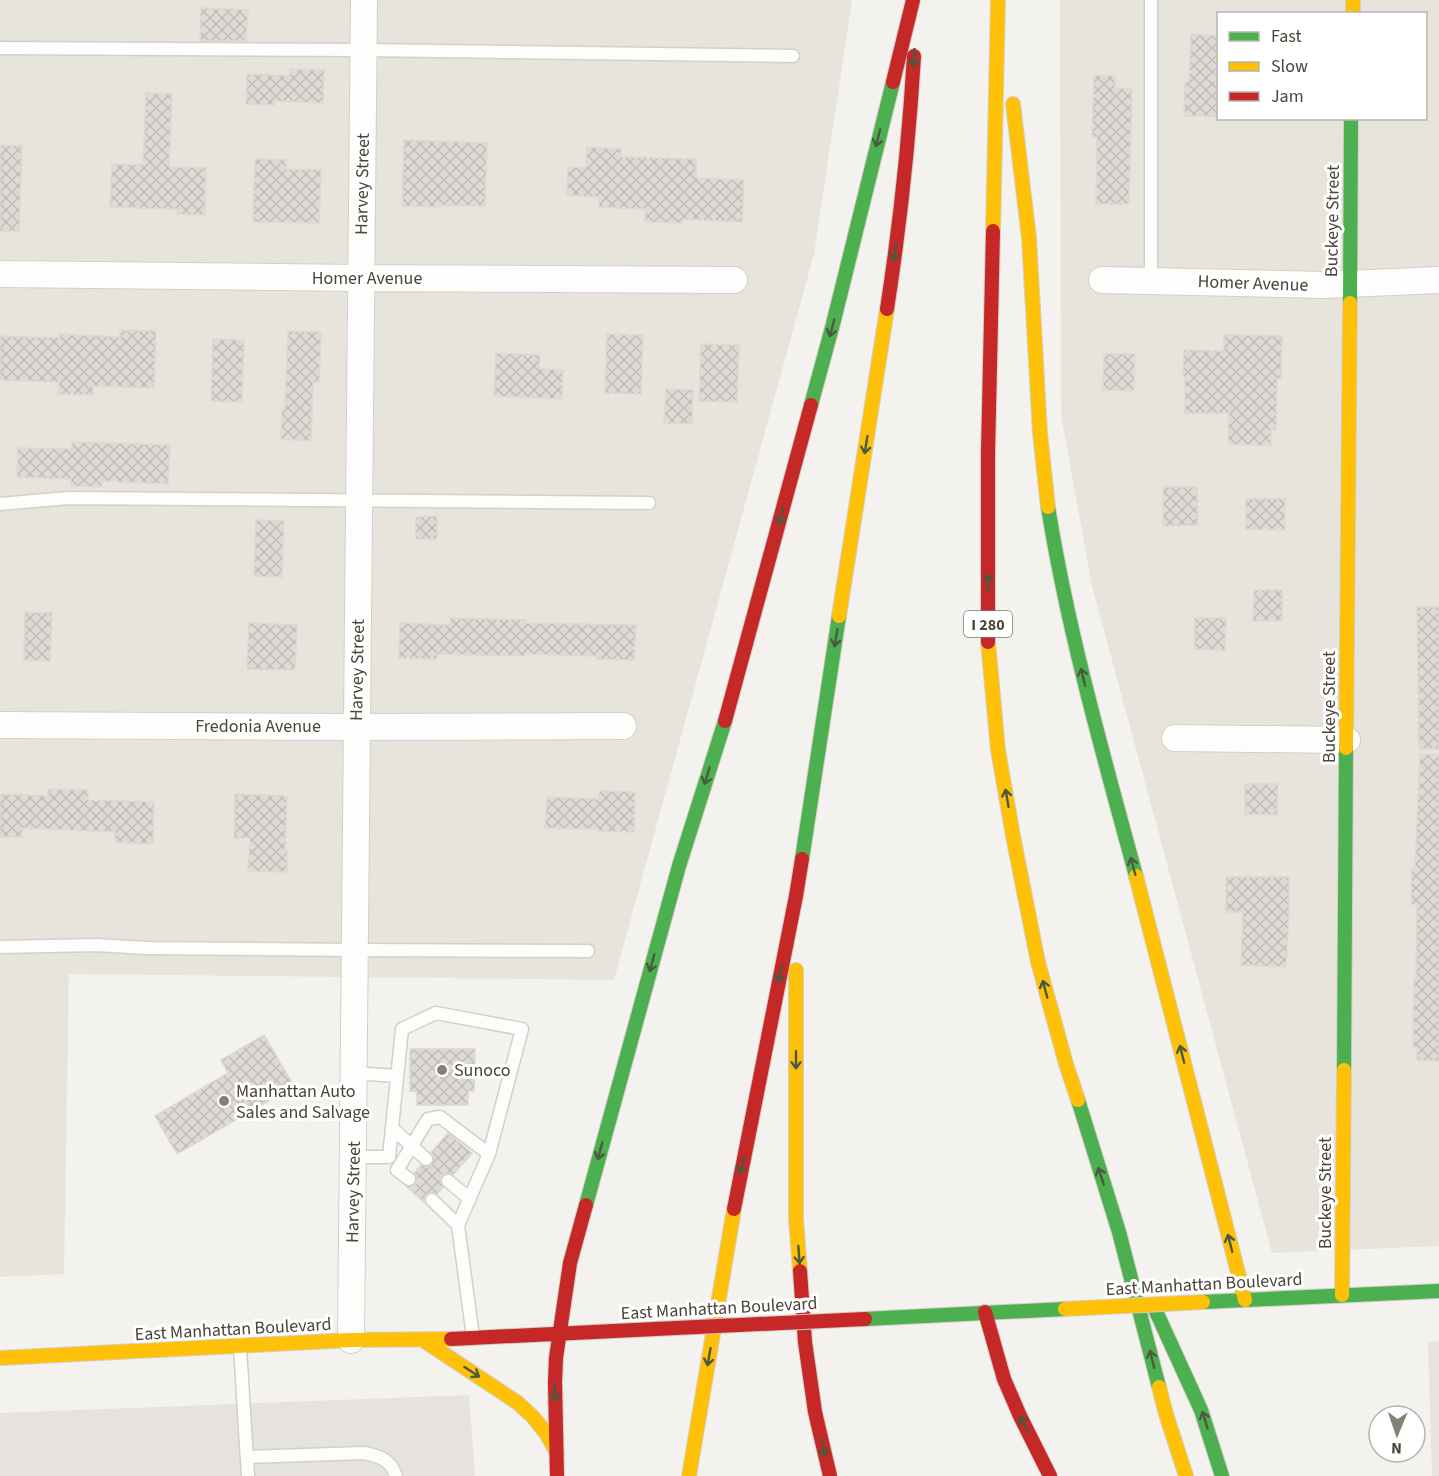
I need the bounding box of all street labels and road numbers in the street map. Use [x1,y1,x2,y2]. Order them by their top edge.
street label: Harvey Street [349,133,376,235]
street label: Buckeye Street [1319,165,1346,277]
street label: Homer Avenue [312,266,422,291]
street label: Homer Avenue [1197,269,1309,298]
road number: I 280 [964,611,1012,637]
street label: Harvey Street [344,619,371,721]
street label: Buckeye Street [1317,651,1342,763]
street label: Fredonia Avenue [195,714,321,739]
street label: Buckeye Street [1313,1137,1338,1249]
street label: Harvey Street [340,1141,367,1243]
street label: East Manhattan Boulevard [1105,1267,1303,1302]
street label: East Manhattan Boulevard [620,1291,818,1326]
street label: East Manhattan Boulevard [134,1312,332,1347]

